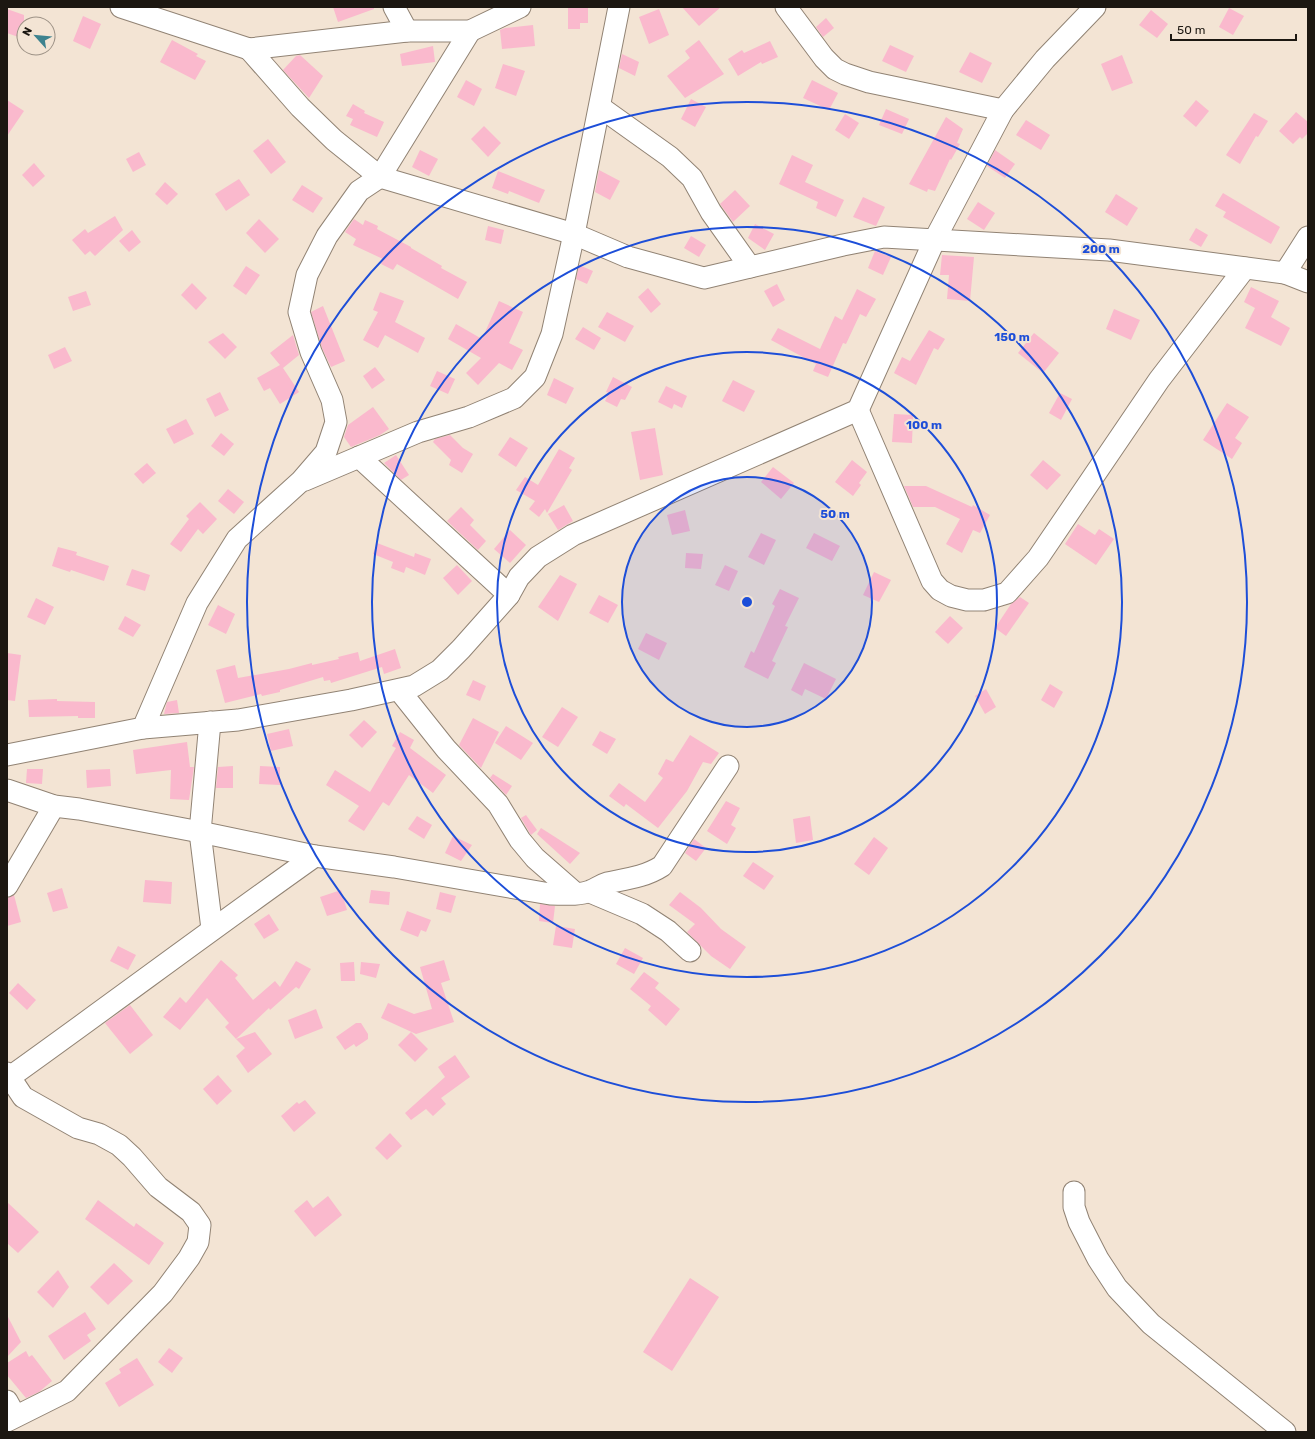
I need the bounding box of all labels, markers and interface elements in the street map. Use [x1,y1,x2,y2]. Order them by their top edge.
north arrow [16,16,56,56]
scale bar [1171,16,1296,42]
text: 50 m [1177,23,1205,37]
text: N [20,25,35,38]
text: 200 m [1082,242,1120,256]
text: 150 m [994,330,1030,344]
text: 100 m [906,418,942,432]
text: 50 m [820,507,850,521]
centre of rings [740,595,754,609]

